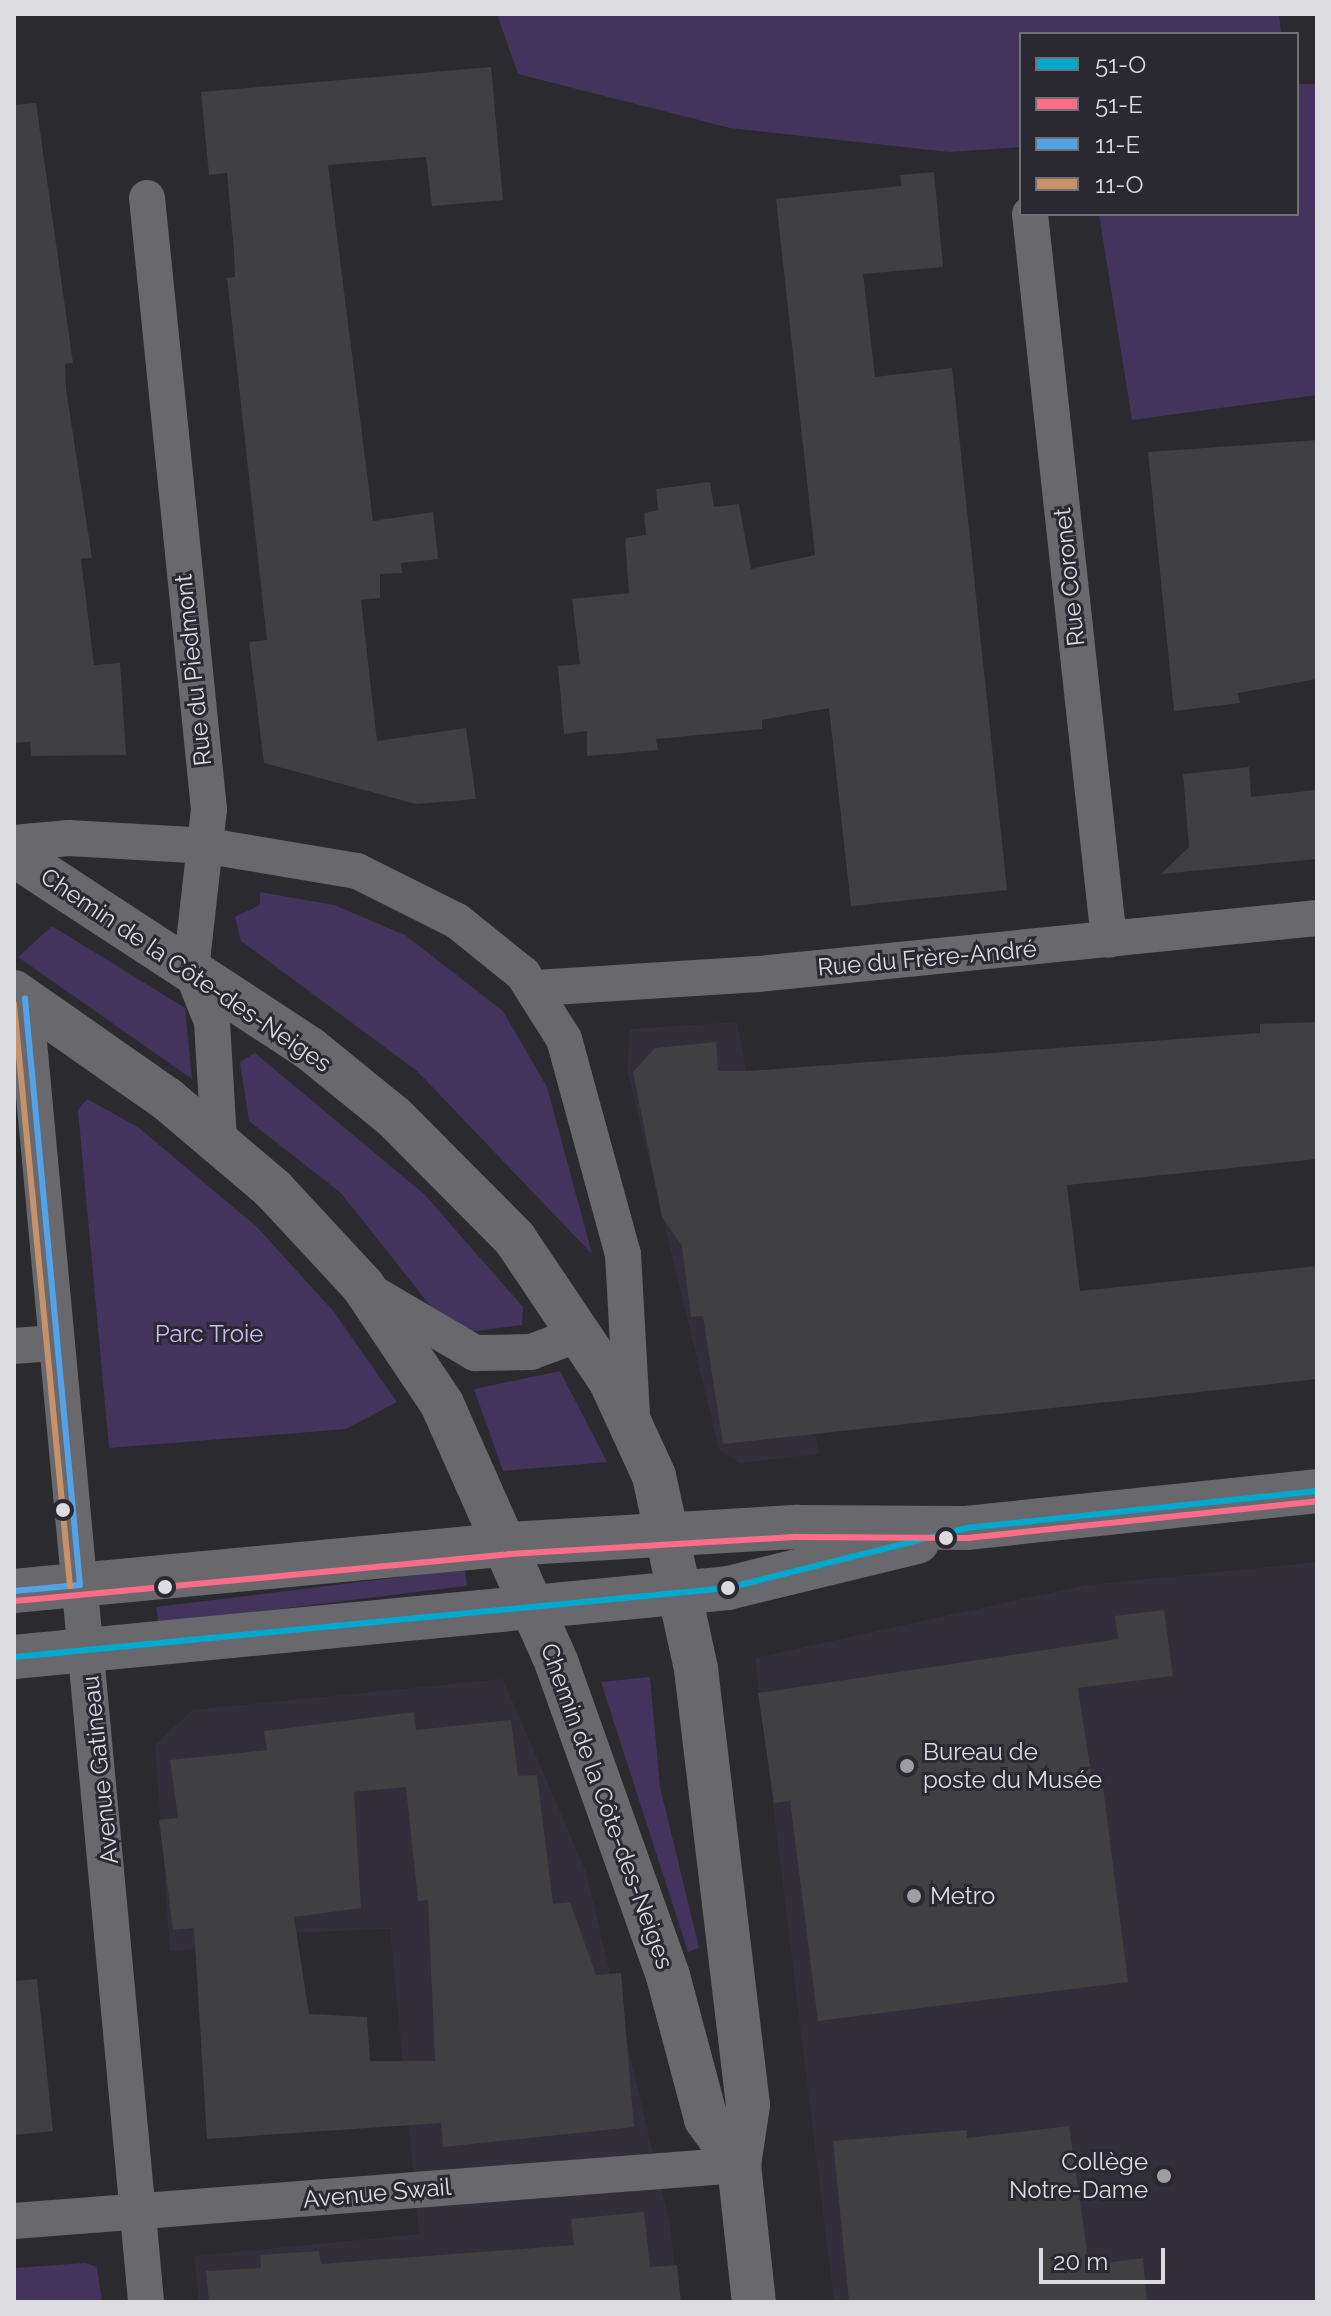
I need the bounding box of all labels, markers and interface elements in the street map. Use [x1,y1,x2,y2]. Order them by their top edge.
legend [1019,32,1299,216]
text: 51-O [1095,50,1146,79]
text: 51-E [1095,90,1143,119]
text: 11-E [1095,130,1140,159]
text: 11-O [1095,170,1143,199]
street label: Rue Coronet [1047,506,1091,648]
street label: Rue du Piedmont [169,573,217,767]
street label: Chemin de la Côte-des-Neiges [35,862,337,1078]
street label: Rue du Frère-André [816,934,1038,982]
park label: Parc Troie [154,1320,264,1348]
unlabelled marker [55,1502,71,1518]
unlabelled marker [938,1530,954,1546]
unlabelled marker [157,1579,173,1595]
unlabelled marker [720,1580,736,1596]
street label: Chemin de la Côte-des-Neiges [535,1639,679,1973]
street label: Avenue Gatineau [76,1674,124,1866]
place label: Bureau de poste du Musée [923,1738,1102,1794]
marker: Bureau de poste du Musée [898,1757,916,1775]
place label: Metro [930,1882,995,1910]
marker: Metro [905,1887,923,1905]
place label: Collège Notre-Dame [1009,2148,1148,2204]
marker: Collège Notre-Dame [1155,2167,1173,2185]
street label: Avenue Swail [302,2172,452,2214]
scale bar [1043,2232,1169,2282]
text: 20 m [1053,2247,1108,2276]

